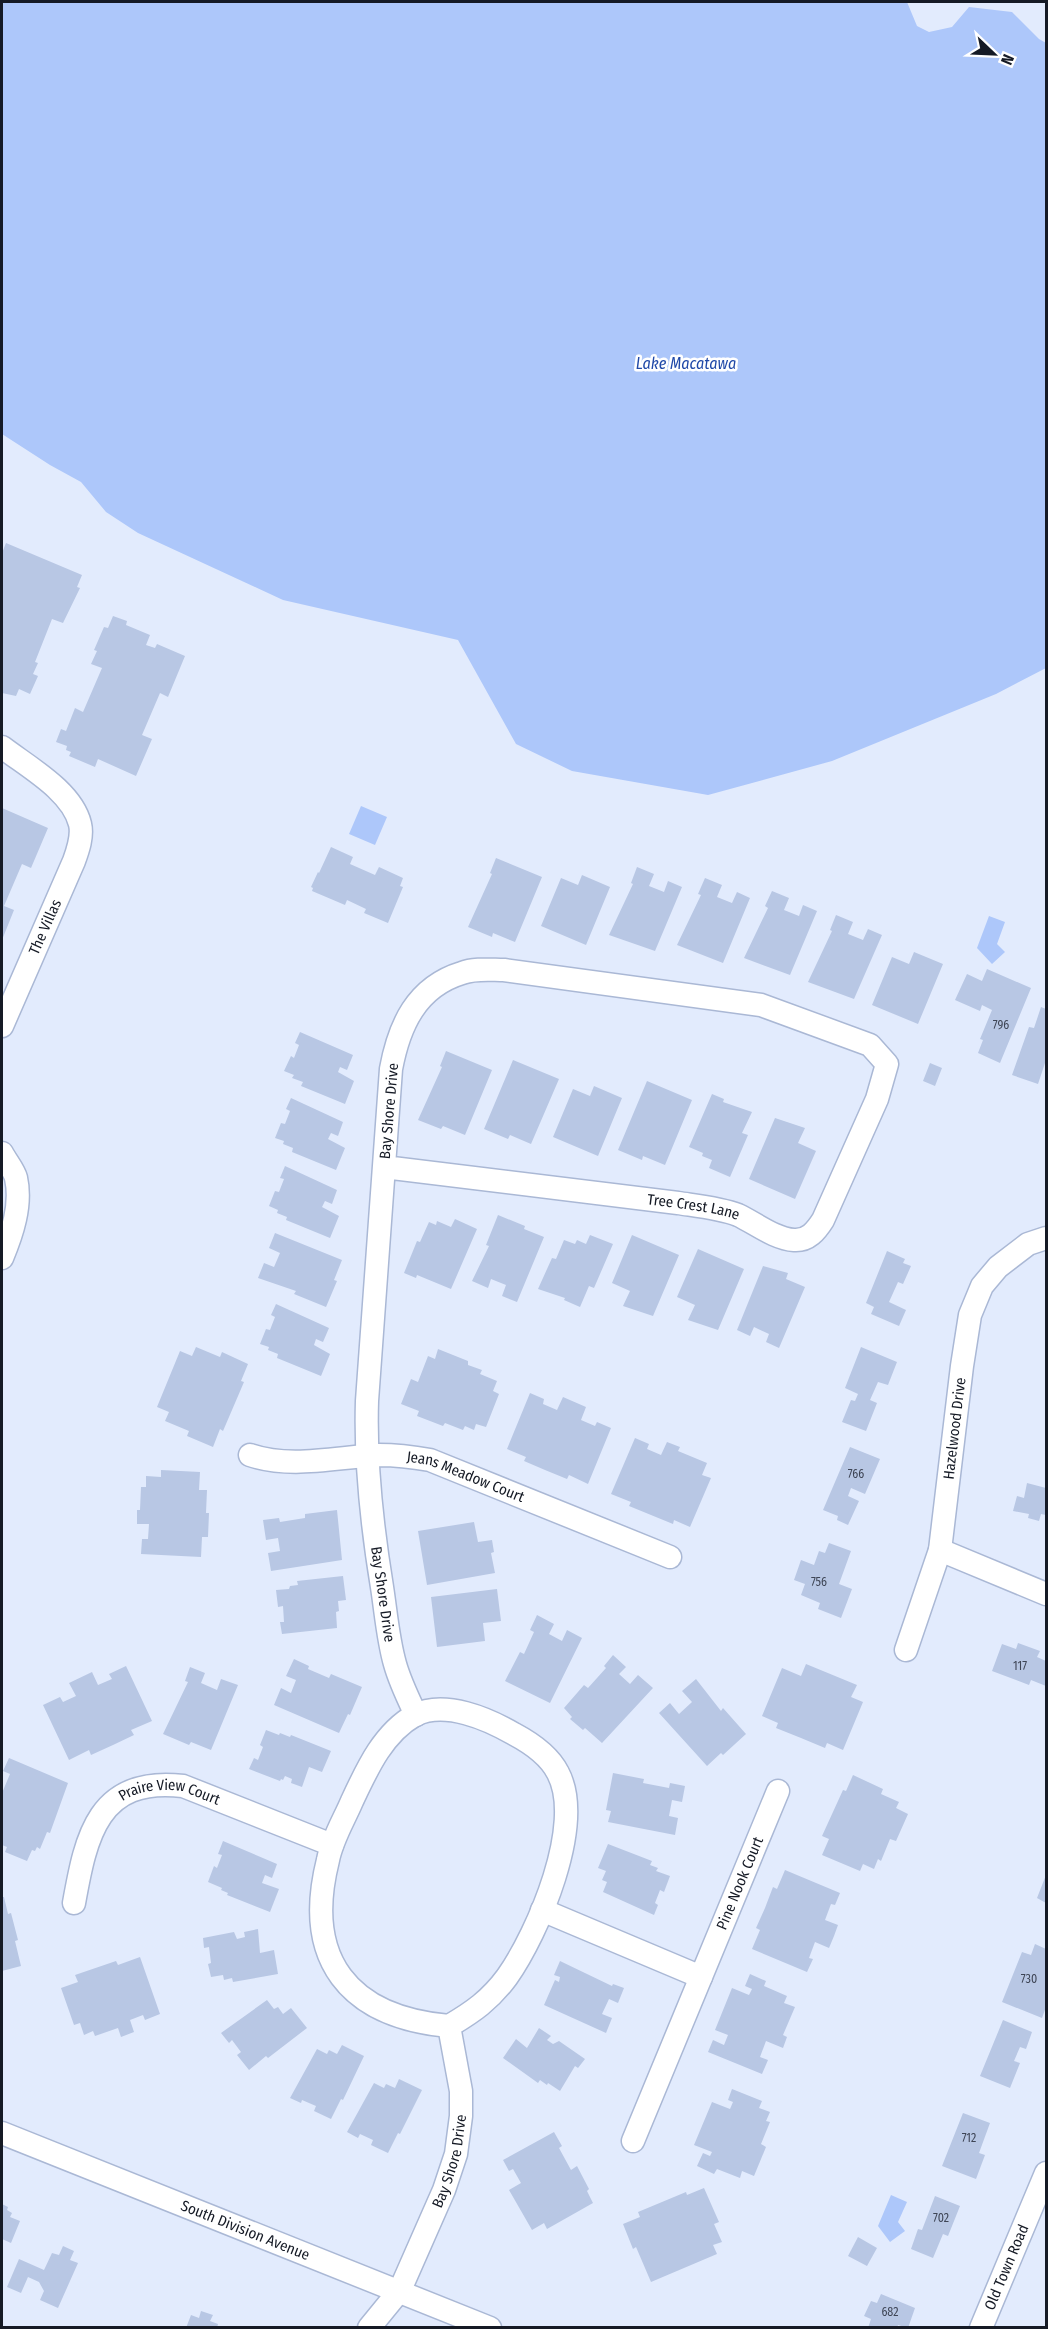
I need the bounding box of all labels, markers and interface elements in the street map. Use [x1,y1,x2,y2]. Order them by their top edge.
north arrow [964,24,1024,84]
text: N [997,52,1018,68]
water label: Lake Macatawa [636,354,736,373]
street label: The Villas [25,897,65,957]
house number: 796 [993,1018,1009,1032]
street label: Bay Shore Drive [376,1062,402,1160]
street label: Tree Crest Lane [646,1190,742,1224]
street label: Hazelwood Drive [939,1376,970,1481]
street label: Jeans Meadow Court [406,1448,527,1506]
house number: 766 [848,1467,864,1481]
street label: Bay Shore Drive [367,1545,399,1643]
house number: 756 [811,1575,827,1589]
house number: 117 [1013,1659,1027,1673]
street label: Praire View Court [115,1776,223,1809]
street label: Pine Nook Court [712,1834,767,1932]
house number: 730 [1021,1972,1037,1986]
street label: Bay Shore Drive [428,2113,470,2211]
house number: 712 [962,2131,976,2145]
street label: South Division Avenue [178,2196,312,2264]
house number: 702 [933,2211,949,2225]
street label: Old Town Road [981,2222,1032,2313]
house number: 682 [881,2305,899,2319]

